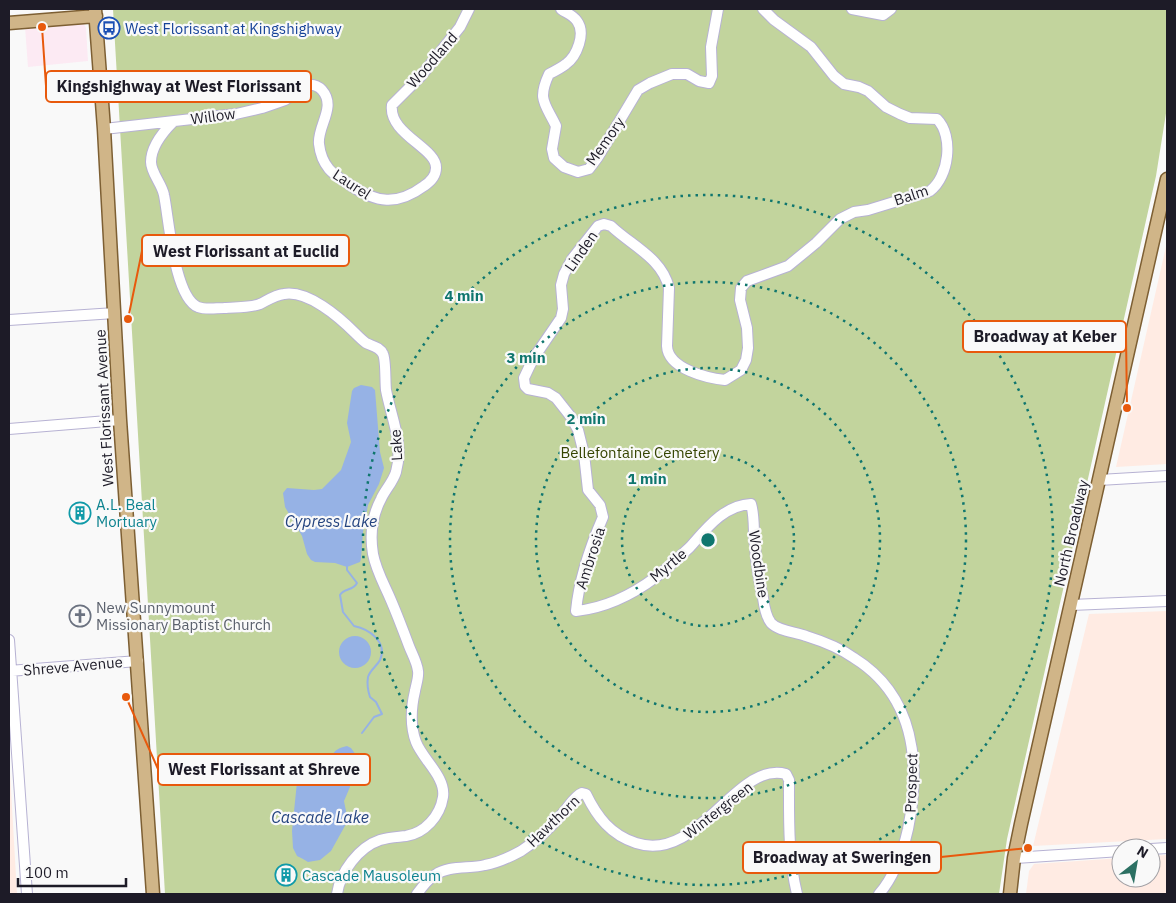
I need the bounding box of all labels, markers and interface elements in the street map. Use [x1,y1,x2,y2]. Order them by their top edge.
bus stop icon: West Florissant at Kingshighway [97,16,121,40]
place label: West Florissant at Kingshighway [125,19,342,38]
street label: Woodland [403,28,461,92]
callout: Kingshighway at West Florissant [46,71,311,102]
text: Kingshighway at West Florissant [56,76,302,96]
street label: Willow [189,103,237,129]
street label: Memory [581,113,629,169]
street label: Laurel [329,165,375,203]
street label: Balm [891,181,931,209]
street label: Linden [560,227,602,275]
callout: West Florissant at Euclid [142,235,349,266]
text: West Florissant at Euclid [153,241,339,261]
text: 4 min [444,286,484,305]
callout: Broadway at Keber [963,321,1126,352]
text: Broadway at Keber [973,326,1117,346]
street label: West Florissant Avenue [90,329,118,487]
text: 3 min [506,348,546,367]
text: 2 min [566,409,606,428]
street label: Lake [386,429,406,461]
park label: Bellefontaine Cemetery [561,443,720,462]
text: 1 min [627,469,667,488]
street label: North Broadway [1049,477,1093,588]
place label: A.L. Beal Mortuary [96,495,158,531]
building icon: A.L. Beal Mortuary [68,501,92,525]
water label: Cypress Lake [285,511,377,531]
street label: Ambrosia [571,524,609,592]
street label: Woodbine [745,529,773,599]
centre of rings [699,531,717,549]
street label: Myrtle [645,544,691,586]
place label: New Sunnymount Missionary Baptist Church [96,598,271,634]
church icon: New Sunnymount Missionary Baptist Church [68,604,92,628]
street label: Shreve Avenue [22,652,124,680]
street label: Prospect [900,753,922,813]
callout: West Florissant at Shreve [158,754,370,785]
text: West Florissant at Shreve [168,759,360,779]
street label: Wintergreen [680,777,756,843]
street label: Hawthorn [523,791,583,851]
water label: Cascade Lake [271,807,369,827]
north arrow [1111,838,1161,888]
callout: Broadway at Sweringen [743,842,941,873]
text: N [1134,842,1152,862]
text: Broadway at Sweringen [753,847,931,867]
scale bar [18,856,125,888]
text: 100 m [25,863,69,882]
building icon: Cascade Mausoleum [274,863,298,887]
place label: Cascade Mausoleum [302,866,441,885]

